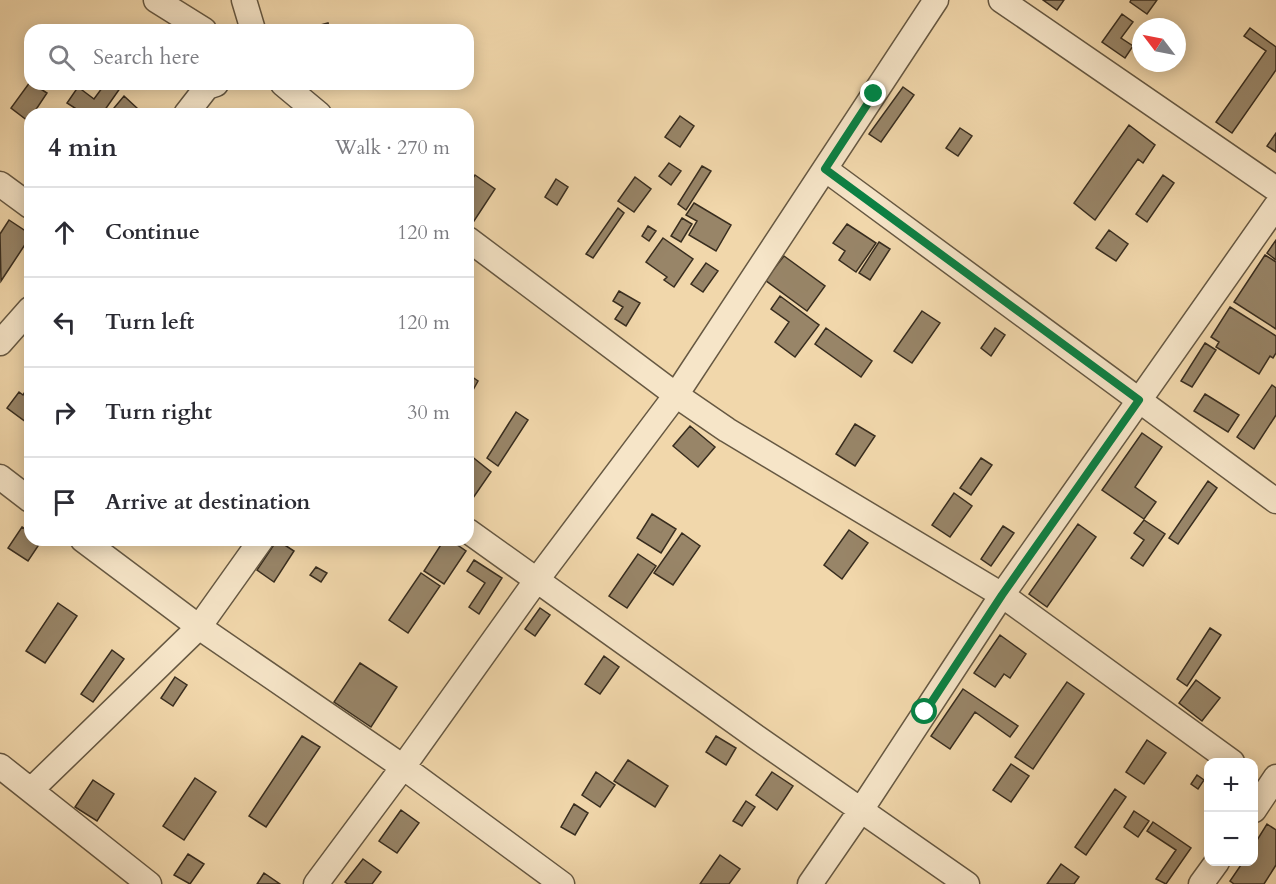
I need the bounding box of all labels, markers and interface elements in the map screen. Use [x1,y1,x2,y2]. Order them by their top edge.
north arrow [1132,18,1186,72]
search box [24,24,474,90]
icon: search [45,41,78,74]
text: Search here [93,42,200,72]
route end [860,80,886,106]
text: 4 min [48,130,117,165]
text: Walk · 270 m [335,134,450,161]
icon: ahead [48,216,81,249]
text: Continue [105,217,200,247]
text: 120 m [397,219,450,246]
icon: left [48,306,81,339]
text: Turn left [105,307,194,337]
text: 120 m [397,309,450,336]
icon: right [48,396,81,429]
text: Turn right [105,397,212,427]
text: 30 m [407,399,450,426]
icon: arrive [48,486,81,519]
text: Arrive at destination [105,487,310,517]
route start [911,698,937,724]
map controls [1204,758,1258,866]
button: + [1204,758,1258,812]
button: − [1204,812,1258,866]

